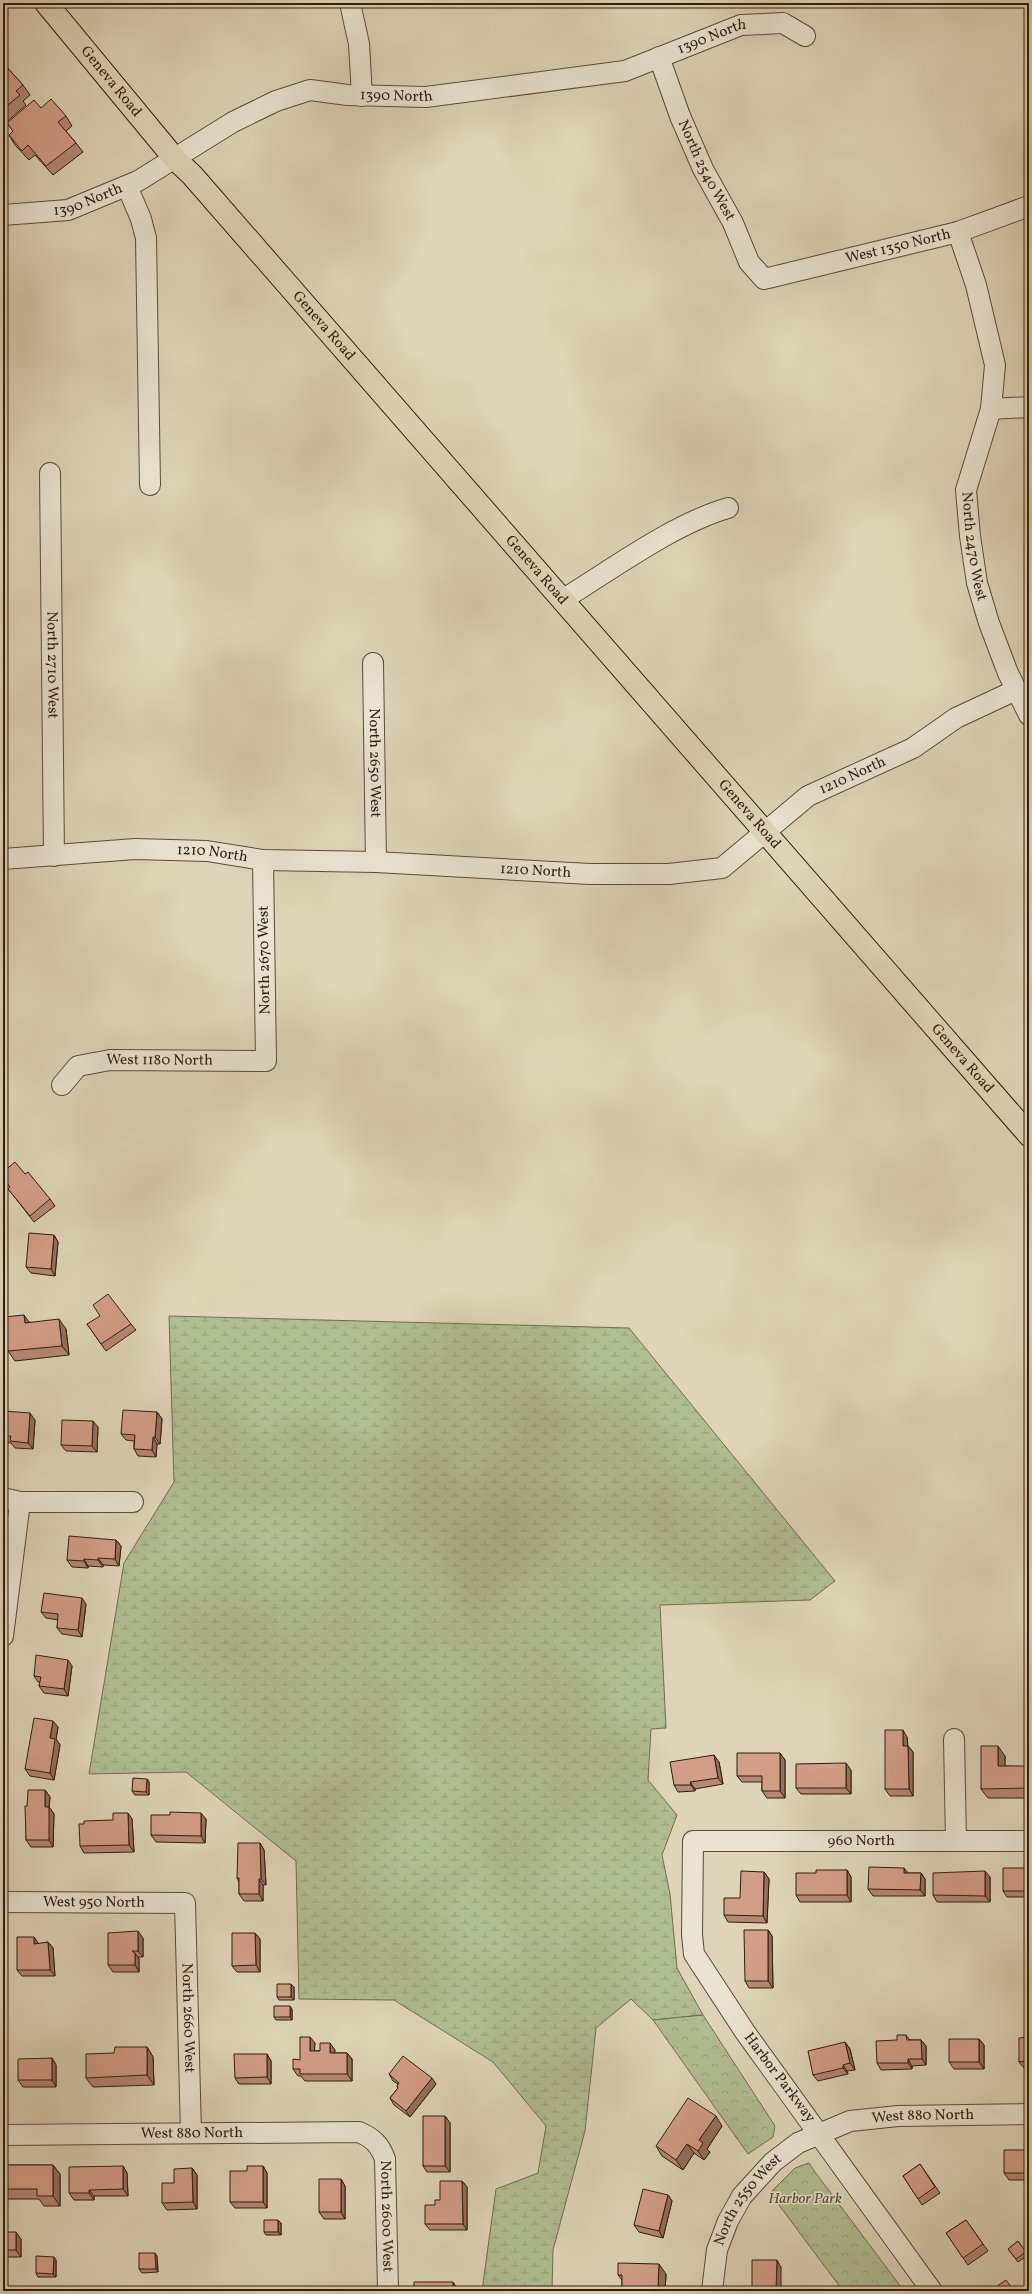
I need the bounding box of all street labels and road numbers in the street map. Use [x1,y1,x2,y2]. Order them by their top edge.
street label: 1390 North [674,14,747,60]
street label: Geneva Road [75,42,147,122]
street label: 1390 North [360,85,434,108]
street label: North 2540 West [672,116,740,225]
street label: 1390 North [53,178,126,222]
street label: West 1350 North [843,224,953,269]
street label: Geneva Road [287,286,360,365]
street label: North 2470 West [956,491,992,603]
street label: Geneva Road [500,531,573,610]
street label: North 2710 West [41,611,63,719]
street label: North 2650 West [363,708,386,818]
street label: 1210 North [816,751,889,800]
street label: Geneva Road [713,775,786,854]
street label: 1210 North [177,840,249,868]
street label: 1210 North [499,858,572,883]
street label: North 2670 West [254,905,276,1015]
street label: Geneva Road [926,1019,999,1098]
street label: West 1180 North [106,1049,213,1071]
street label: 960 North [827,1831,895,1852]
street label: West 950 North [43,1892,145,1913]
street label: North 2660 West [176,1963,200,2073]
street label: Harbor Parkway [738,2029,820,2127]
street label: West 880 North [871,2104,974,2129]
street label: West 880 North [141,2122,243,2144]
street label: North 2550 West [709,2148,786,2249]
street label: North 2600 West [375,2160,398,2272]

